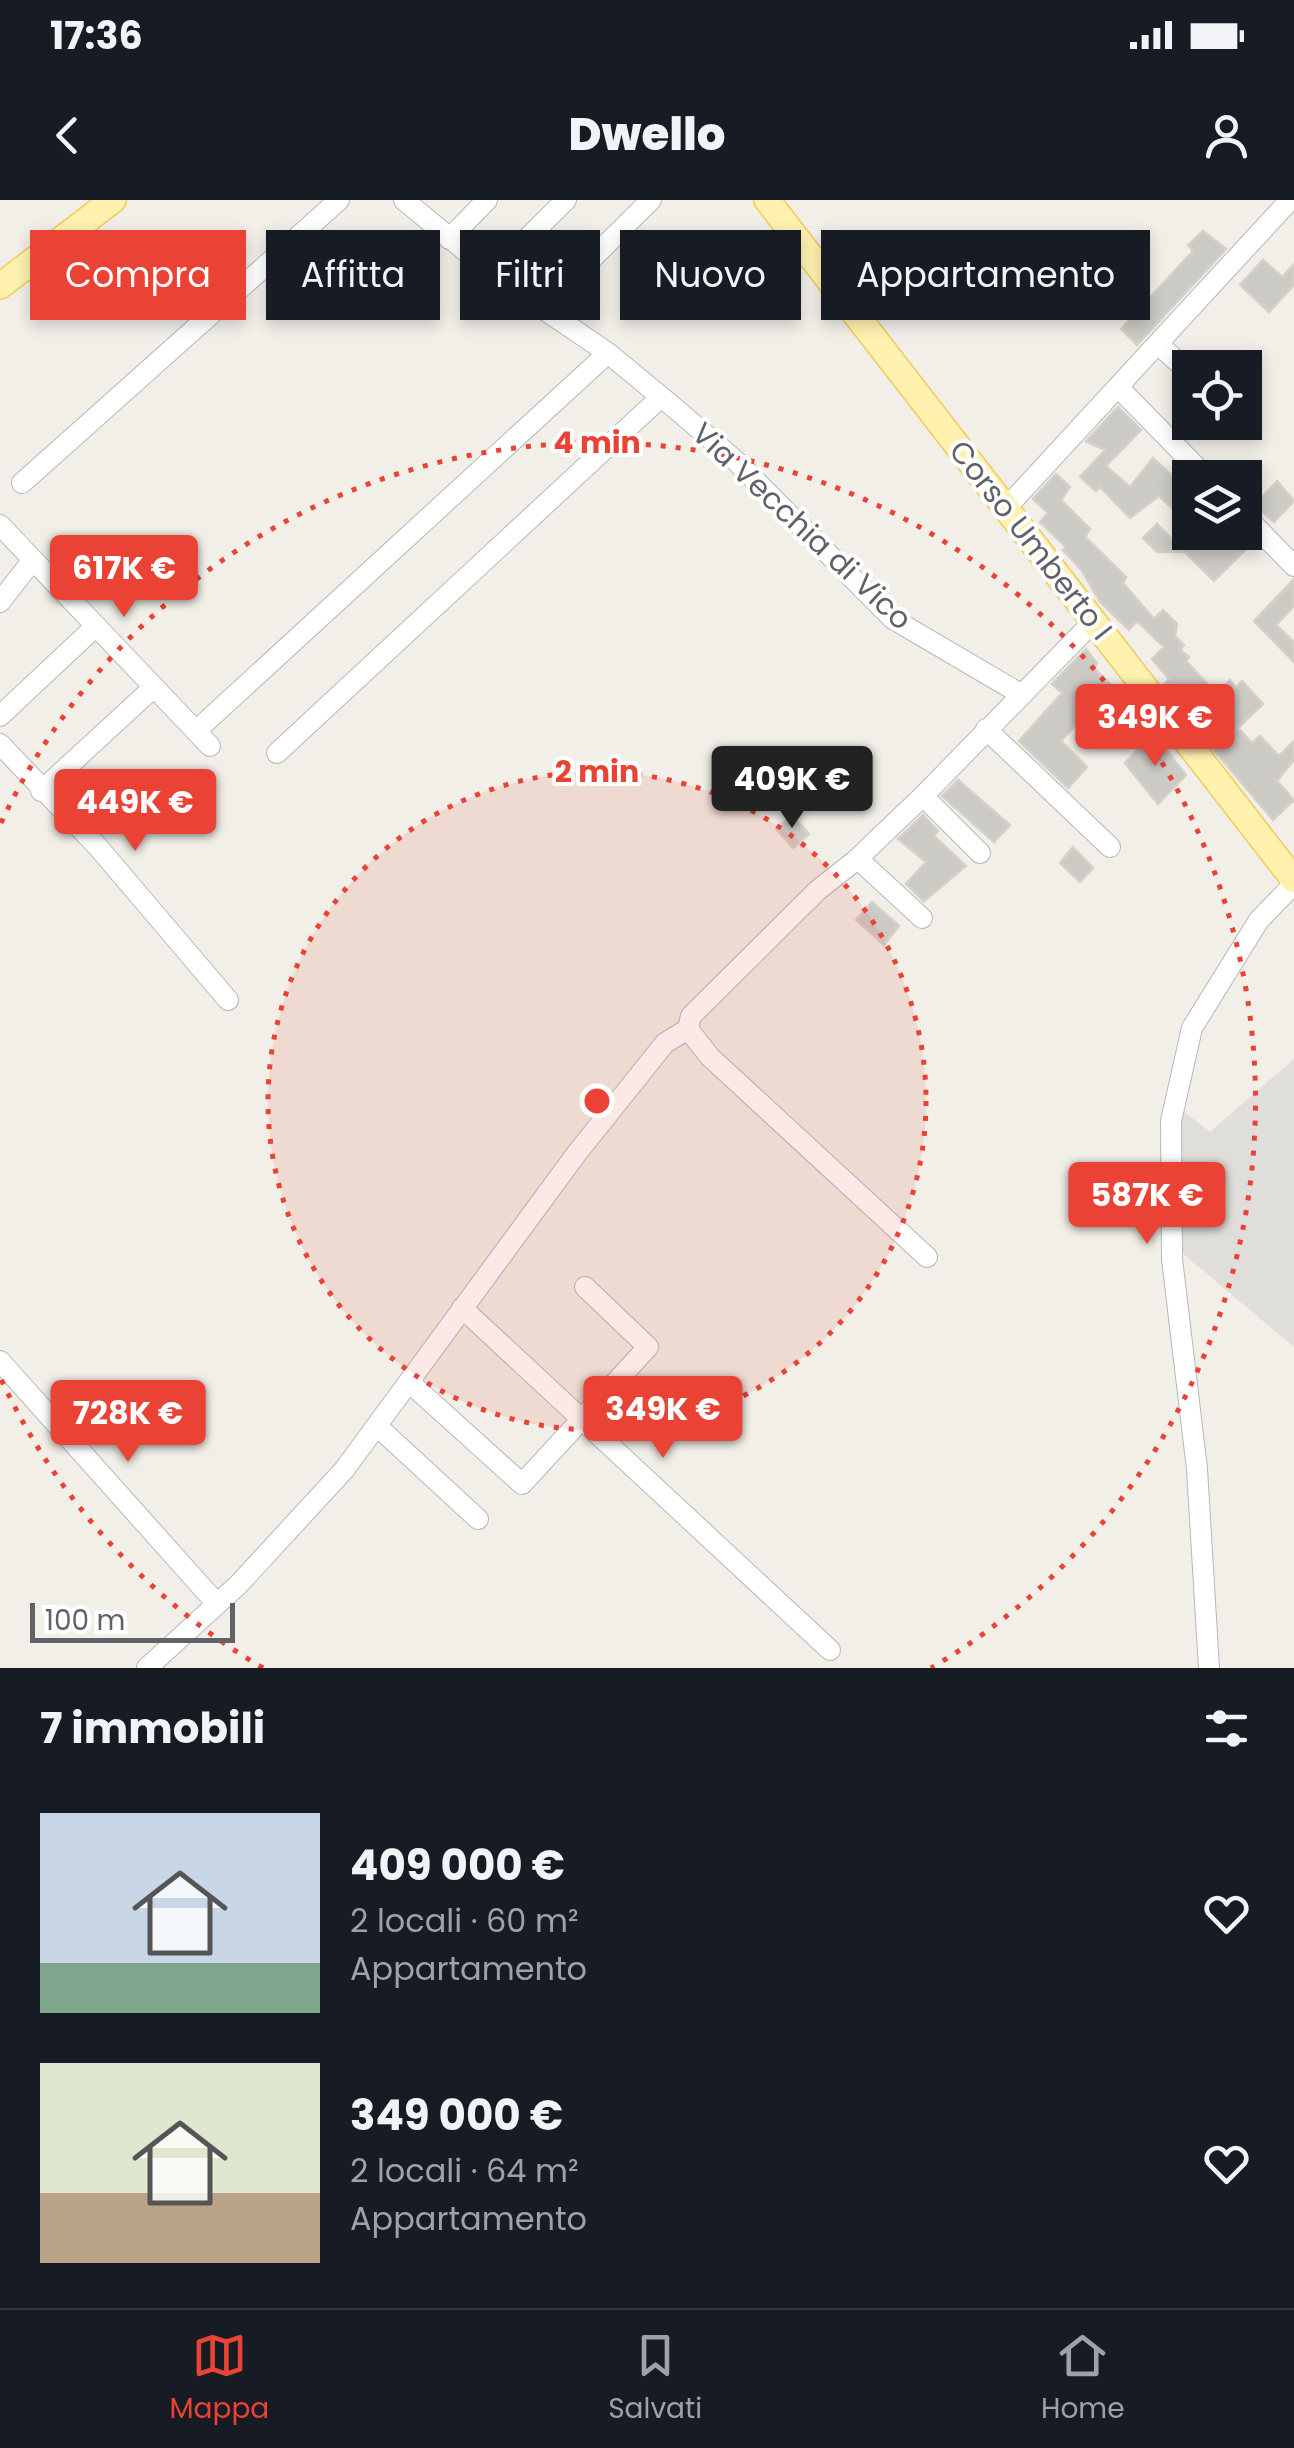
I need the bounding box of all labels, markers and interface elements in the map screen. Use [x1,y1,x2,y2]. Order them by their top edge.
text: 17:36 [50,9,143,62]
text: Dwello [569,103,725,166]
icon: back [40,108,95,163]
icon: person [1199,108,1254,163]
chip: Compra [30,230,246,320]
chip: Affitta [266,230,440,320]
chip: Filtri [460,230,600,320]
chip: Nuovo [620,230,801,320]
chip: Appartamento [821,230,1150,320]
map controls [1172,350,1262,550]
button: locate [1172,350,1262,440]
street label: Via Vecchia di Vico [682,412,922,640]
text: 4 min [553,421,641,464]
street label: Corso Umberto I [939,431,1123,649]
button: layers [1172,460,1262,550]
pin: 617K € [43,535,205,620]
text: 617K € [72,545,176,590]
pin: 349K € [1074,684,1236,769]
text: 349K € [1097,694,1213,739]
pin: 409K € [711,746,873,831]
text: 2 min [555,750,639,793]
text: 409K € [734,756,850,801]
pin: 449K € [54,769,216,854]
text: 449K € [76,779,194,824]
centre of rings [579,1083,615,1119]
pin: 587K € [1066,1162,1228,1247]
text: 587K € [1090,1172,1204,1217]
pin: 349K € [582,1376,744,1461]
pin: 728K € [47,1380,209,1465]
text: 349K € [605,1386,721,1431]
text: 728K € [73,1390,183,1435]
scale bar [30,1598,235,1642]
text: 100 m [45,1601,125,1640]
text: 7 immobili [40,1699,265,1758]
icon: filters [1199,1701,1254,1756]
text: 409 000 € [350,1836,565,1895]
icon: home [120,1853,240,1973]
icon: heart [1199,1886,1254,1941]
text: 2 locali · 60 m² [350,1898,578,1943]
text: Appartamento [350,1946,587,1991]
text: 349 000 € [350,2086,563,2145]
icon: home [120,2103,240,2223]
icon: heart [1199,2136,1254,2191]
text: 2 locali · 64 m² [350,2148,578,2193]
text: Appartamento [350,2196,587,2241]
tab: Mappa [169,2328,269,2430]
tab: Salvati [608,2328,702,2430]
tab: Home [1041,2328,1125,2430]

